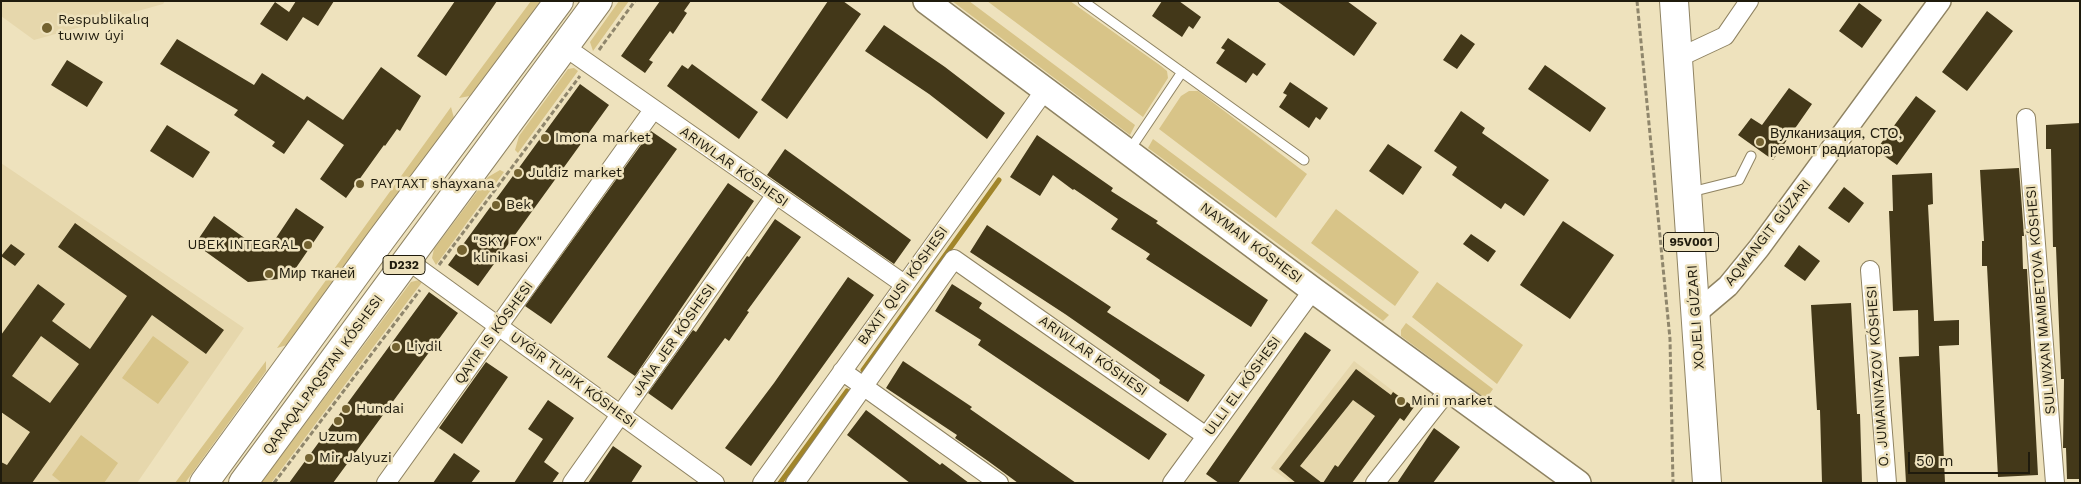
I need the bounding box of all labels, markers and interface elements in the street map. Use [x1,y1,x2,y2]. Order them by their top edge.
place label: Respublikalıq tuwıw úyi [58,12,149,44]
marker: Respublikalıq tuwıw úyi [40,21,54,35]
street label: ARIWLAR KÓSHESI [677,123,791,211]
place label: Вулканизация, СТО, ремонт радиатора [1770,126,1902,158]
place label: Imona market [555,130,651,146]
marker: Imona market [539,132,551,144]
marker: Вулканизация, СТО, ремонт радиатора [1754,136,1766,148]
place label: Juldiz market [528,165,622,181]
marker: Juldiz market [512,167,524,179]
place label: PAYTAXT shayxana [370,176,495,192]
street label: AQMANGIT GÚZARI [1721,177,1815,289]
marker: PAYTAXT shayxana [354,178,366,190]
street label: SULIWXAN MAMBETOVA KÓSHESI [2023,185,2059,415]
place label: Bek [506,197,531,213]
marker: Bek [490,199,502,211]
street label: NAYMAN KÓSHESI [1197,199,1305,287]
street label: BAXIT QUSI KÓSHESI [854,223,952,349]
road number: 95V001 [1664,232,1718,252]
place label: "SKY FOX" klinikasi [473,234,542,266]
place label: UBEK INTEGRAL [187,237,298,253]
marker: UBEK INTEGRAL [302,239,314,251]
marker: "SKY FOX" klinikasi [455,243,469,257]
road number: D232 [383,256,425,274]
street label: XOJELI GÚZARI [1684,264,1708,370]
place label: Мир тканей [279,266,355,282]
marker: Мир тканей [263,268,275,280]
street label: QAYIR IS KÓSHESI [451,278,537,388]
street label: JAŃA JER KÓSHESI [629,281,719,399]
street label: O. JUMANIYAZOV KÓSHESI [1863,285,1893,467]
street label: QARAQALPAQSTAN KÓSHESI [259,292,387,458]
street label: ARIWLAR KÓSHESI [1036,312,1150,400]
street label: UYǴIR TUPIK KÓSHESI [507,329,639,431]
street label: ULLI EL KÓSHESI [1201,333,1285,439]
place label: Liydil [406,339,442,355]
marker: Liydil [390,341,402,353]
place label: Mini market [1411,393,1492,409]
marker: Mini market [1395,395,1407,407]
place label: Hundai [356,401,404,417]
marker: Hundai [340,403,352,415]
marker: Uzum [332,415,344,427]
place label: Uzum [318,429,358,445]
scale bar [1911,442,2034,474]
place label: Mir Jalyuzi [319,450,392,466]
marker: Mir Jalyuzi [303,452,315,464]
text: 50 m [1916,452,1953,470]

